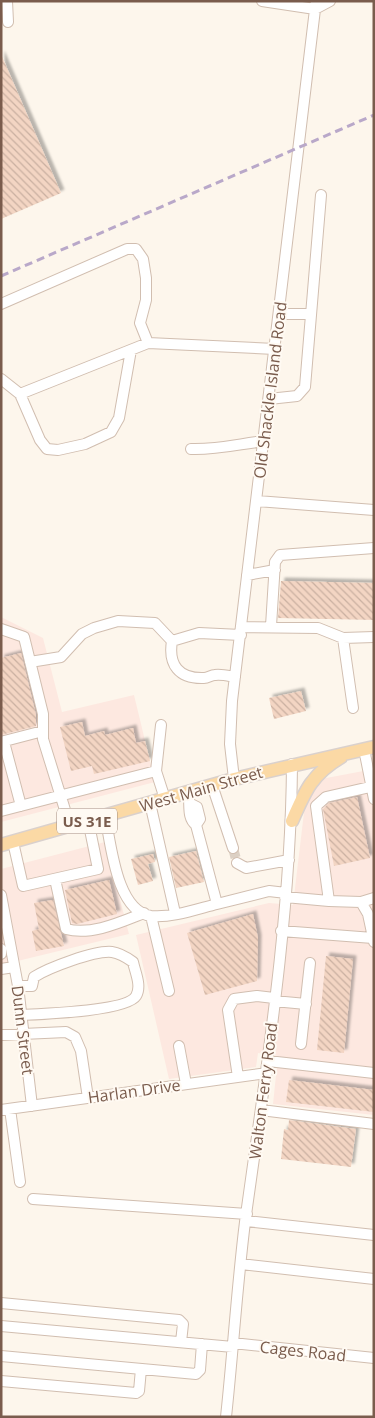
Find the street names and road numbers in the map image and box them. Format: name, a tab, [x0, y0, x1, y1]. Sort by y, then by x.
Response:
street label: Old Shackle Island Road	[248, 300, 292, 480]
street label: West Main Street	[137, 761, 265, 817]
road number: US 31E	[57, 808, 117, 834]
street label: Dunn Street	[7, 984, 39, 1076]
street label: Walton Ferry Road	[244, 1021, 282, 1161]
street label: Harlan Drive	[86, 1074, 182, 1108]
street label: Cages Road	[259, 1336, 347, 1366]

